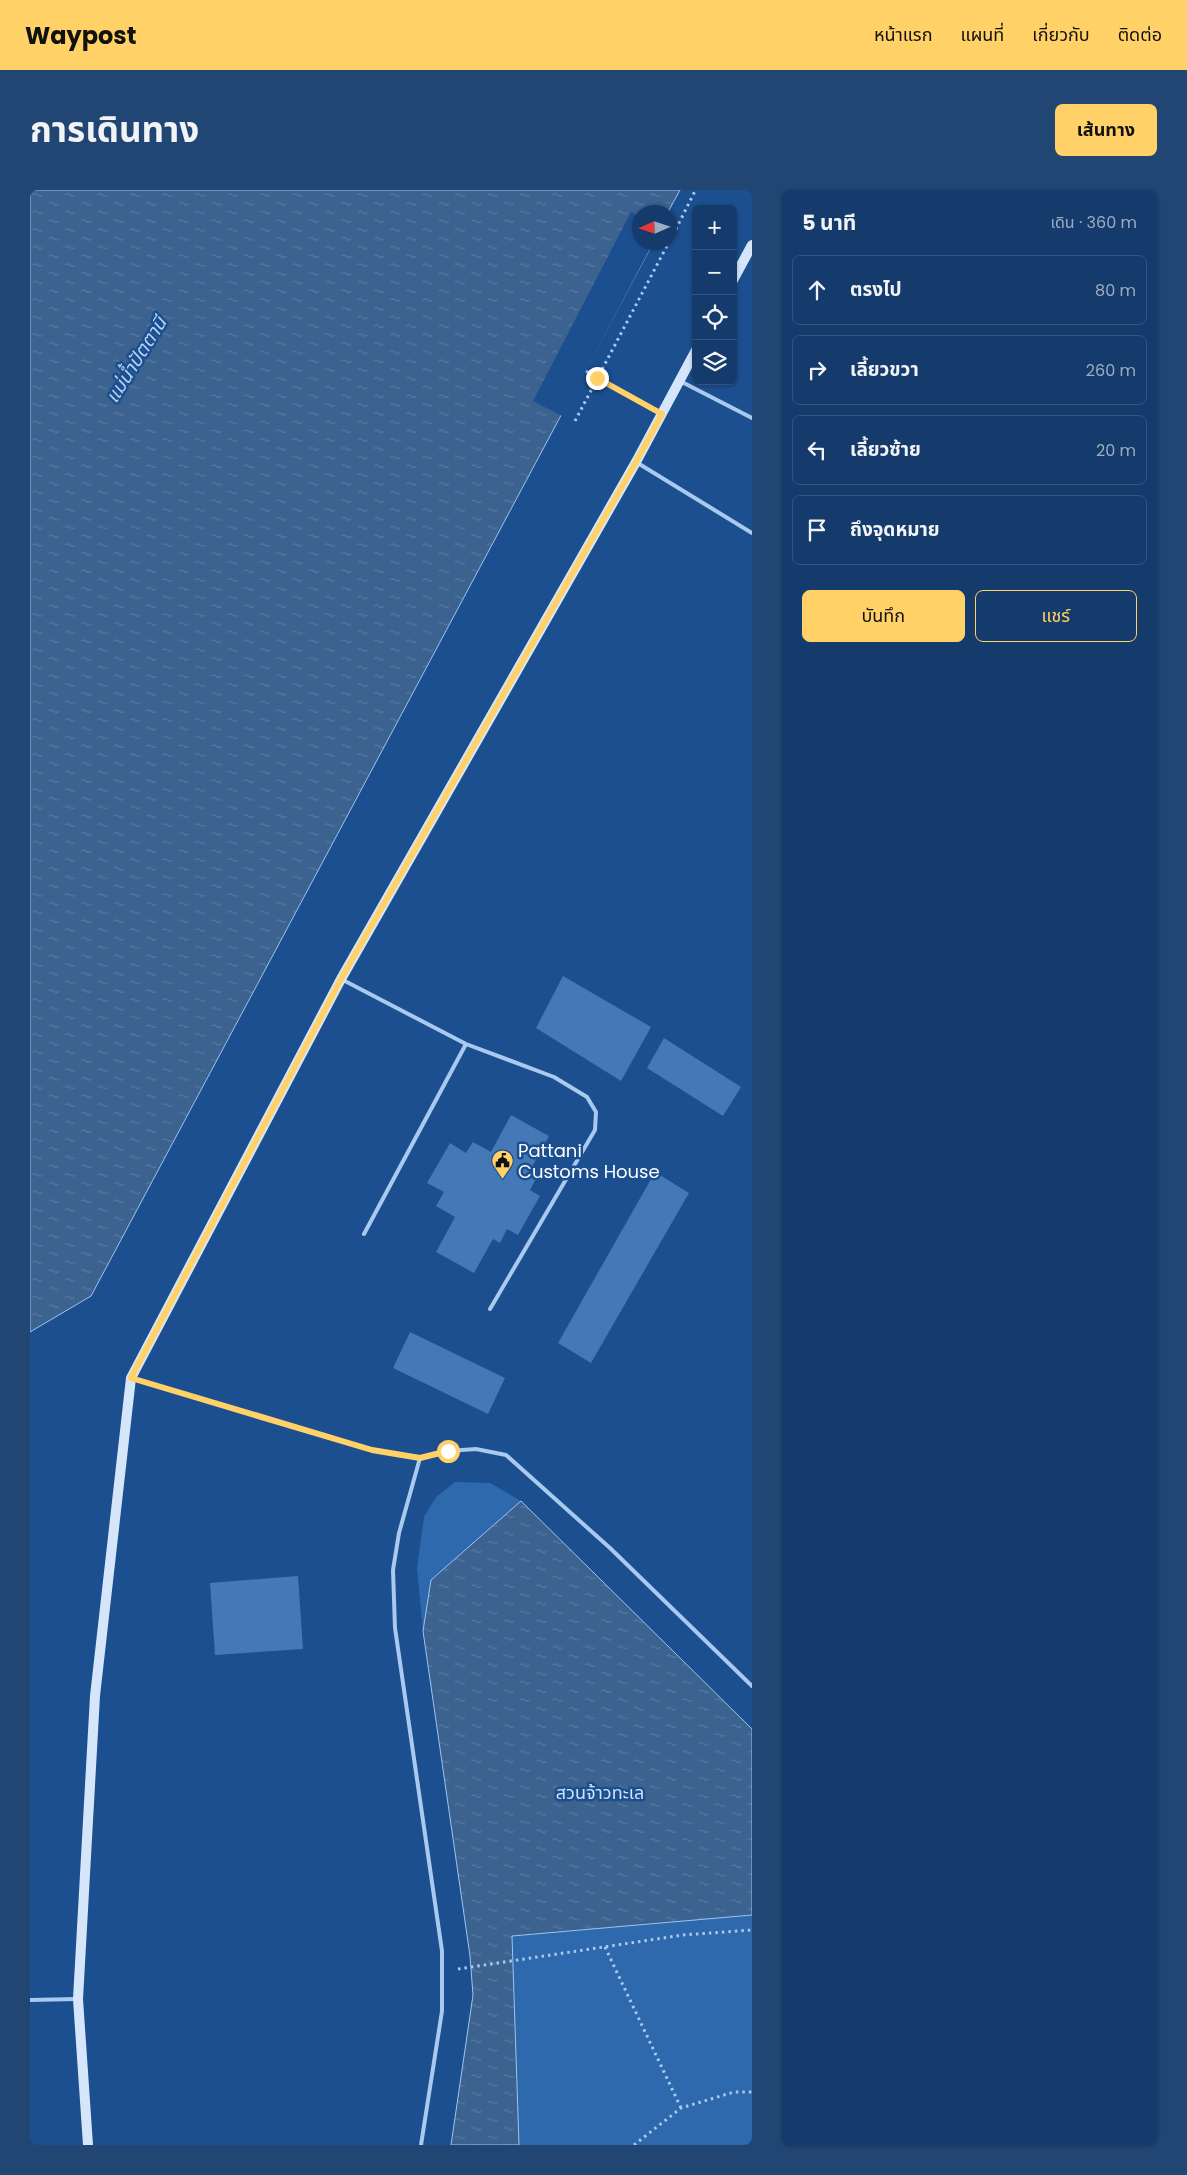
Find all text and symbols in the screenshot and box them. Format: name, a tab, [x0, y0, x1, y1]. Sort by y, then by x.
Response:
text: Waypost	[25, 19, 136, 52]
text: หน้าแรก	[874, 22, 932, 47]
text: แผนที่	[960, 22, 1004, 47]
text: เกี่ยวกับ	[1032, 22, 1090, 47]
text: ติดต่อ	[1118, 22, 1162, 47]
button: เส้นทาง	[1055, 104, 1157, 156]
text: การเดินทาง	[30, 105, 199, 154]
north arrow	[632, 205, 677, 250]
map controls	[692, 205, 737, 385]
button: +	[692, 205, 737, 250]
text: 5 นาที	[802, 208, 856, 237]
text: เดิน · 360 m	[1050, 211, 1137, 234]
button: −	[692, 250, 737, 295]
icon: ahead	[803, 276, 831, 304]
text: ตรงไป	[850, 276, 902, 303]
text: 80 m	[1095, 279, 1136, 302]
button: locate	[692, 295, 737, 340]
water label: แม่น้ำปัตตานี	[99, 309, 175, 408]
button: layers	[692, 340, 737, 385]
icon: right	[803, 356, 831, 384]
text: เลี้ยวขวา	[850, 356, 919, 383]
text: 260 m	[1086, 359, 1136, 382]
route end	[586, 367, 609, 390]
icon: left	[803, 436, 831, 464]
text: เลี้ยวซ้าย	[850, 436, 921, 463]
text: 20 m	[1096, 439, 1136, 462]
icon: arrive	[803, 516, 831, 544]
text: ถึงจุดหมาย	[850, 516, 940, 543]
button: บันทึก	[802, 590, 965, 642]
button: แชร์	[975, 590, 1137, 642]
place label: Pattani Customs House	[518, 1138, 660, 1184]
public building icon: Pattani Customs House	[490, 1148, 514, 1179]
route start	[437, 1440, 460, 1463]
park label: สวนจ้าวทะเล	[556, 1780, 644, 1805]

